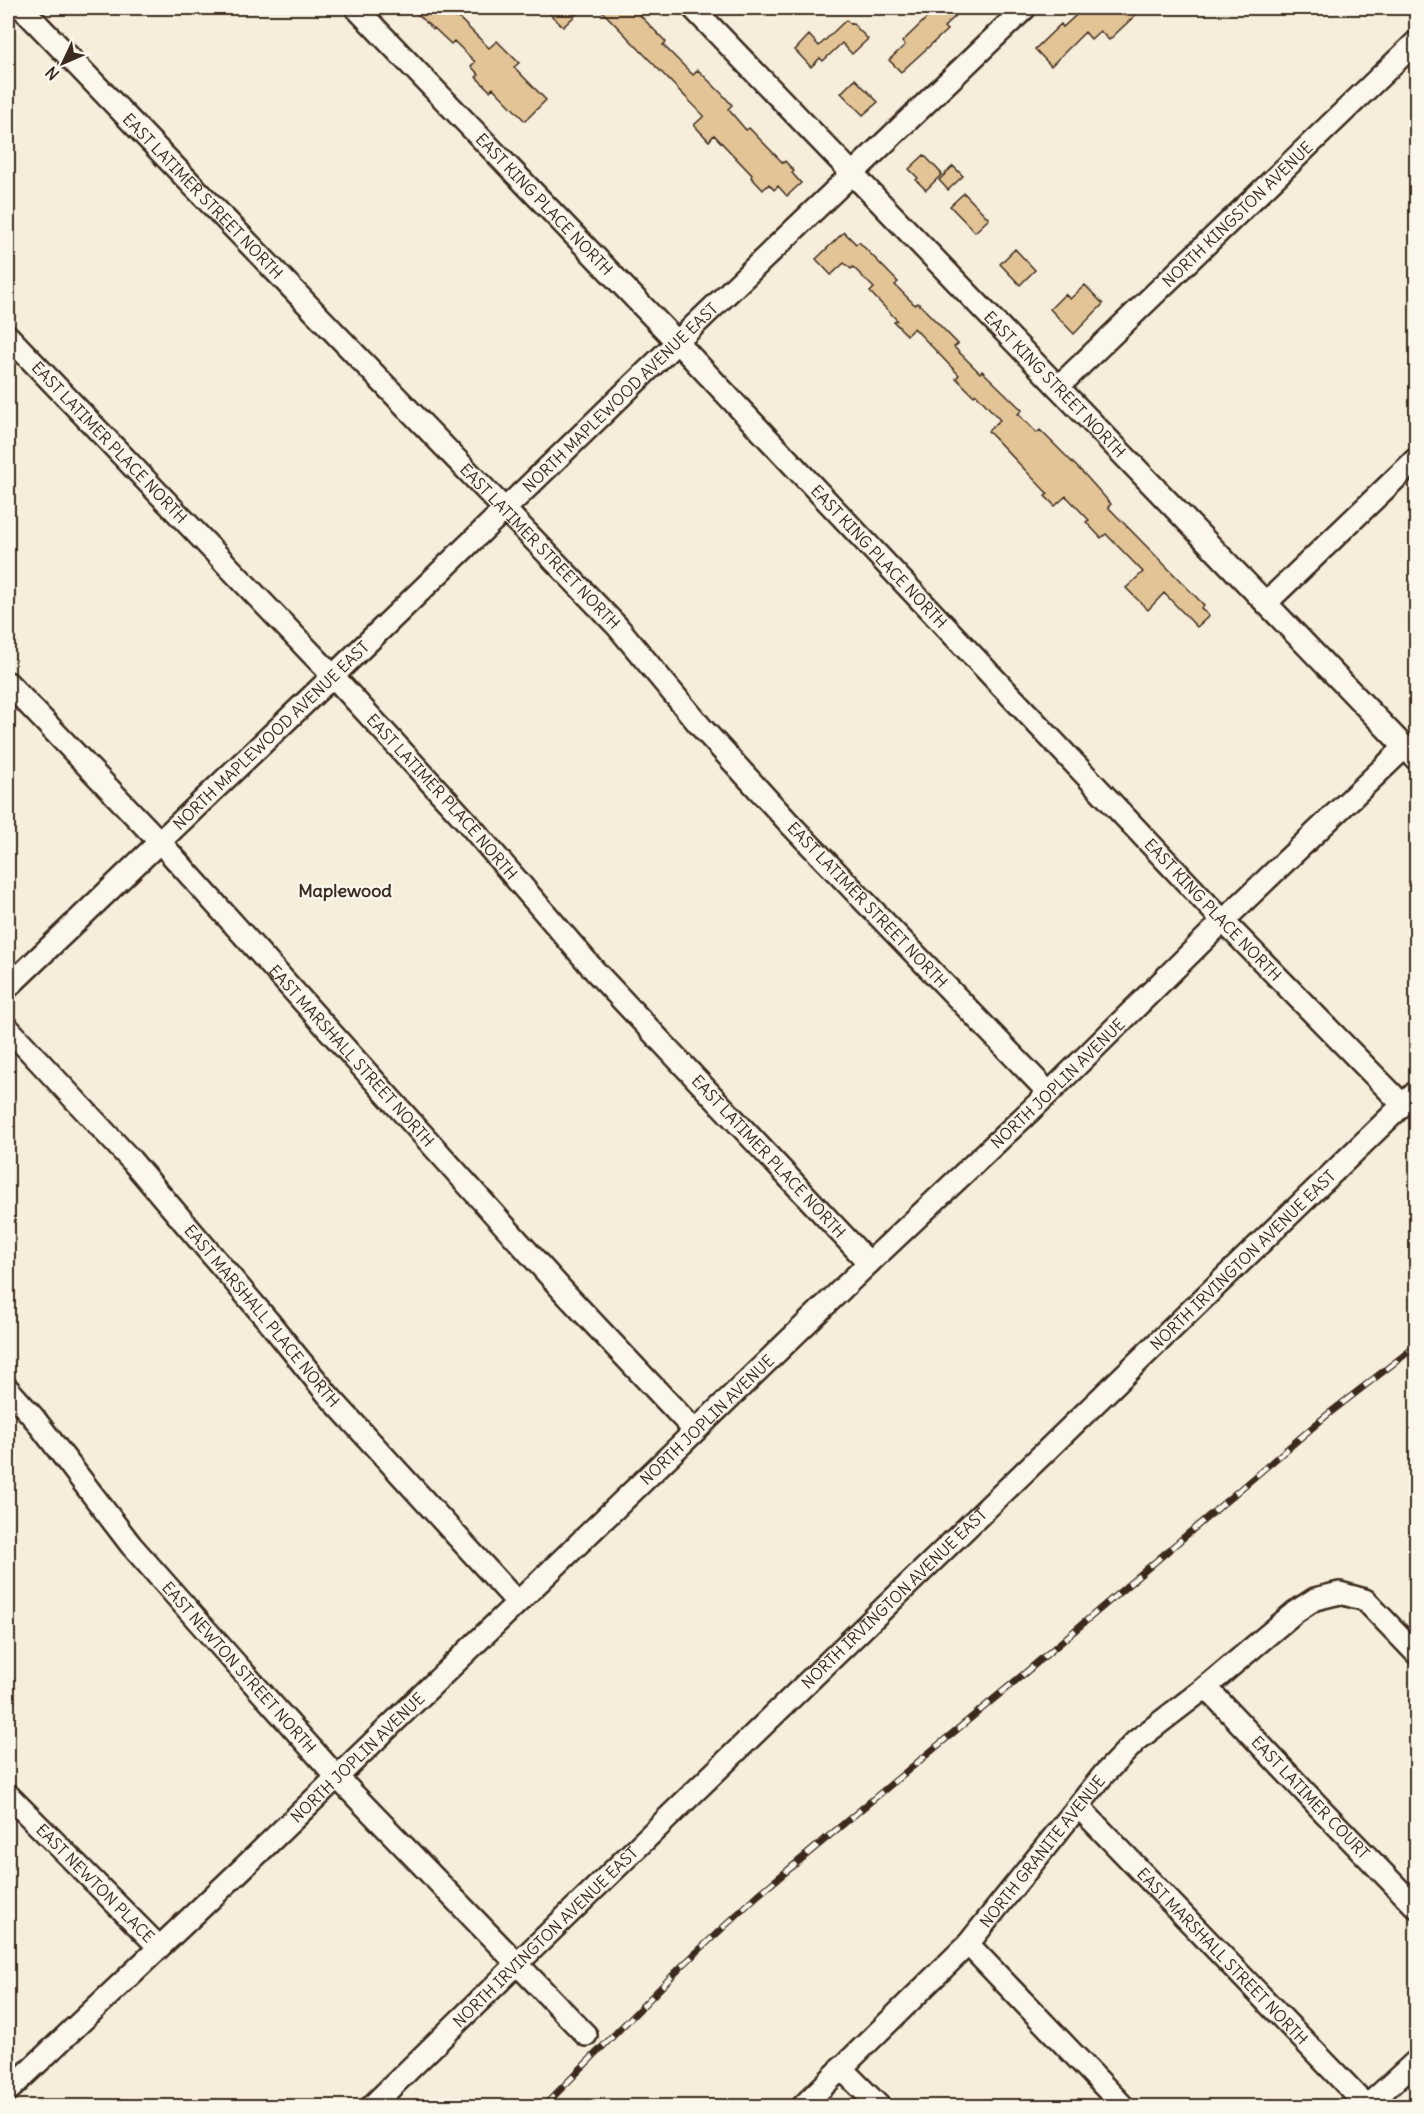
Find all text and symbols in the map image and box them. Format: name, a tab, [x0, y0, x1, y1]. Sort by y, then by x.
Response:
north arrow	[33, 33, 93, 93]
text: N	[41, 62, 63, 84]
street label: EAST LATIMER STREET NORTH	[119, 109, 287, 283]
street label: EAST KING PLACE NORTH	[472, 129, 617, 279]
street label: NORTH KINGSTON AVENUE	[1158, 137, 1317, 291]
street label: NORTH MAPLEWOOD AVENUE EAST	[518, 298, 722, 496]
street label: EAST KING STREET NORTH	[980, 307, 1130, 461]
street label: EAST LATIMER PLACE NORTH	[28, 357, 192, 527]
street label: EAST LATIMER STREET NORTH	[456, 459, 624, 633]
street label: EAST KING PLACE NORTH	[807, 481, 952, 632]
street label: NORTH MAPLEWOOD AVENUE EAST	[169, 637, 373, 834]
street label: EAST LATIMER PLACE NORTH	[363, 709, 522, 884]
street label: EAST LATIMER STREET NORTH	[783, 818, 952, 992]
street label: EAST KING PLACE NORTH	[1140, 834, 1286, 985]
district label: Maplewood	[298, 879, 392, 902]
street label: EAST MARSHALL STREET NORTH	[265, 960, 439, 1151]
street label: NORTH JOPLIN AVENUE	[987, 1014, 1129, 1153]
street label: EAST LATIMER PLACE NORTH	[688, 1071, 850, 1242]
street label: NORTH IRVINGTON AVENUE EAST	[1146, 1166, 1340, 1354]
street label: EAST MARSHALL PLACE NORTH	[180, 1220, 344, 1411]
street label: NORTH JOPLIN AVENUE	[636, 1350, 778, 1489]
street label: NORTH IRVINGTON AVENUE EAST	[797, 1504, 991, 1693]
street label: EAST NEWTON STREET NORTH	[158, 1577, 321, 1757]
street label: NORTH JOPLIN AVENUE	[286, 1688, 429, 1827]
street label: EAST LATIMER COURT	[1247, 1732, 1374, 1863]
street label: NORTH GRANITE AVENUE	[975, 1771, 1109, 1931]
street label: EAST NEWTON PLACE	[32, 1819, 159, 1947]
street label: NORTH IRVINGTON AVENUE EAST	[448, 1842, 642, 2031]
street label: EAST MARSHALL STREET NORTH	[1133, 1864, 1312, 2049]

